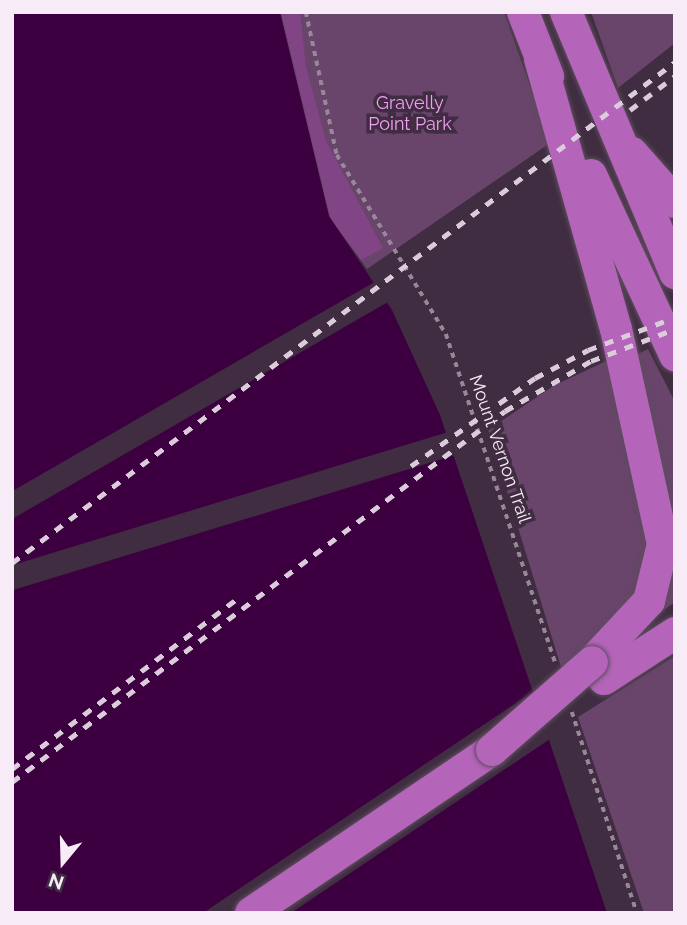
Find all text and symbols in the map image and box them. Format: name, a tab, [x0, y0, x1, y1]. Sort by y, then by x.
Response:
park label: Gravelly Point Park	[368, 93, 452, 136]
street label: Mount Vernon Trail	[464, 371, 536, 527]
north arrow	[28, 827, 98, 897]
text: N	[46, 869, 67, 895]

